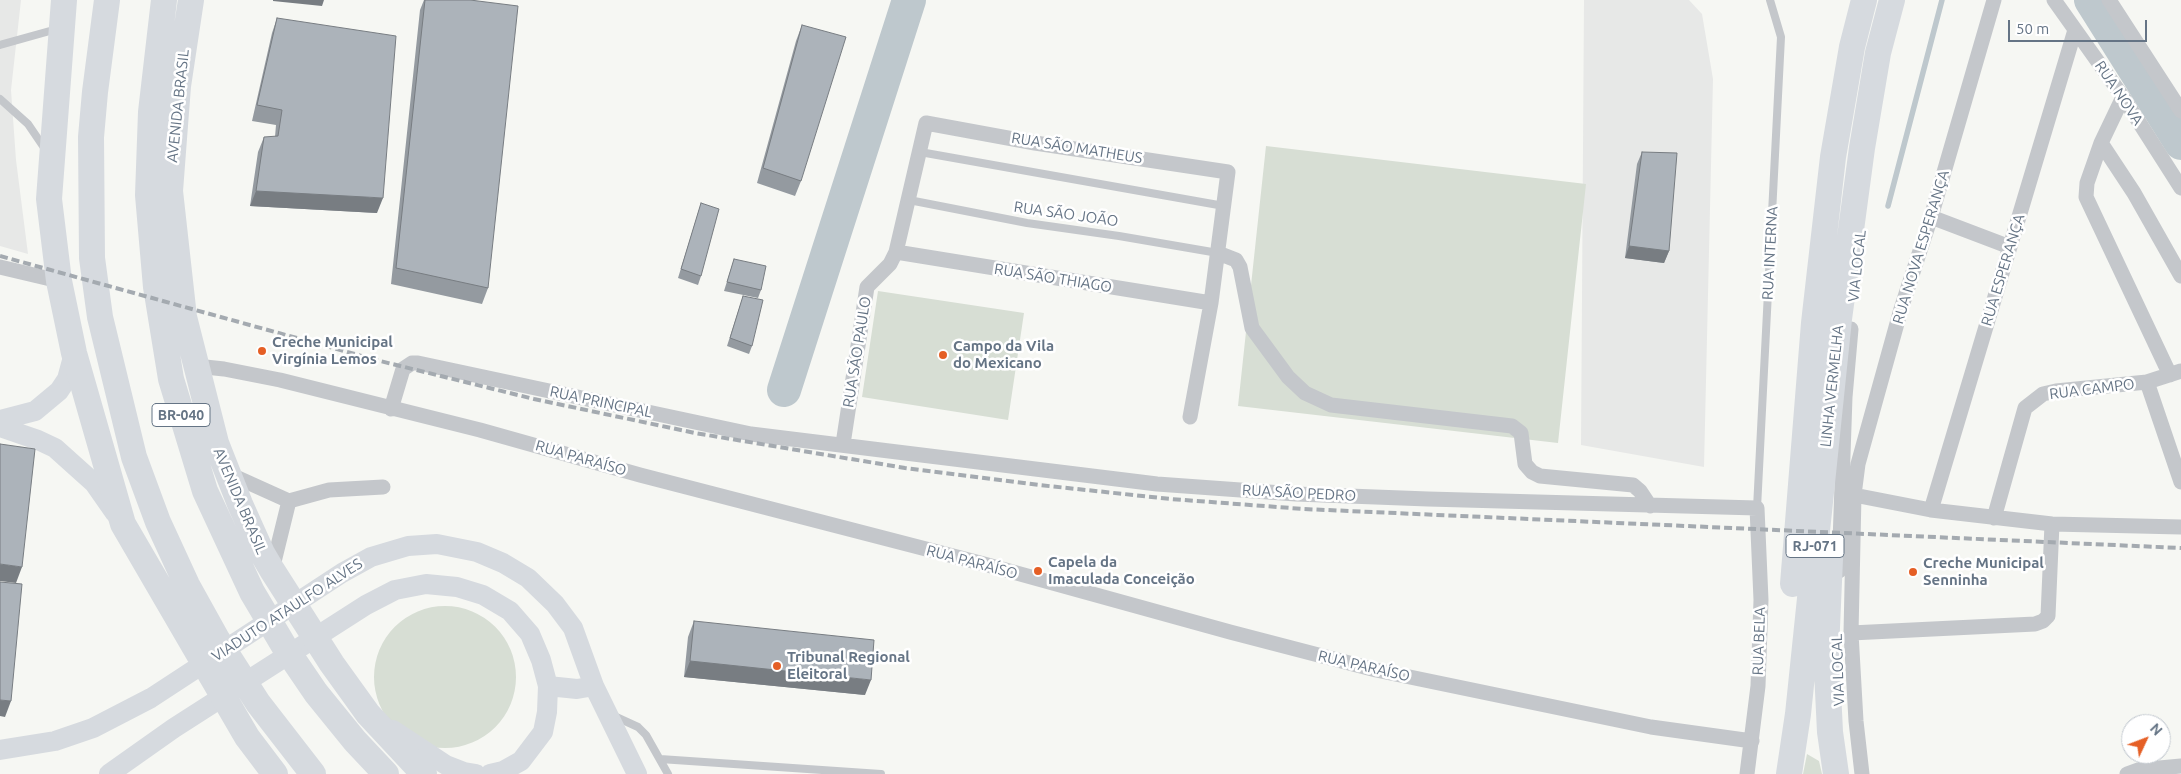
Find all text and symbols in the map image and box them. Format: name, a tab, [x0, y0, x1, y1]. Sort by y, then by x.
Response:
scale bar	[2011, 10, 2150, 42]
text: 50 m	[2016, 20, 2049, 37]
street label: AVENIDA BRASIL	[163, 49, 193, 163]
street label: RUA NOVA	[2091, 58, 2147, 128]
street label: RUA SÃO MATHEUS	[1010, 129, 1144, 167]
street label: RUA NOVA ESPERANÇA	[1889, 168, 1953, 326]
street label: RUA SÃO JOÃO	[1013, 198, 1119, 230]
street label: RUA INTERNA	[1759, 206, 1781, 300]
street label: RUA ESPERANÇA	[1977, 212, 2029, 328]
street label: VIA LOCAL	[1844, 229, 1870, 303]
street label: RUA SÃO THIAGO	[993, 260, 1113, 296]
street label: RUA SÃO PAULO	[839, 295, 875, 409]
street label: LINHA VERMELHA	[1817, 324, 1847, 448]
place label: Creche Municipal Virgínia Lemos	[272, 333, 393, 368]
place label: Campo da Vila do Mexicano	[953, 337, 1054, 372]
marker: Creche Municipal Virgínia Lemos	[256, 345, 268, 357]
marker: Campo da Vila do Mexicano	[937, 349, 949, 361]
street label: RUA CAMPO	[2048, 375, 2136, 403]
street label: RUA PRINCIPAL	[548, 382, 654, 422]
road number: BR-040	[152, 404, 210, 426]
street label: RUA PARAÍSO	[533, 436, 629, 480]
street label: AVENIDA BRASIL	[209, 445, 271, 557]
street label: RUA SÃO PEDRO	[1241, 481, 1357, 505]
road number: RJ-071	[1786, 534, 1844, 558]
street label: RUA PARAÍSO	[924, 541, 1020, 583]
place label: Capela da Imaculada Conceição	[1048, 553, 1195, 588]
place label: Creche Municipal Senninha	[1923, 554, 2044, 589]
street label: VIADUTO ATAULFO ALVES	[208, 555, 366, 665]
marker: Capela da Imaculada Conceição	[1032, 565, 1044, 577]
marker: Creche Municipal Senninha	[1907, 566, 1919, 578]
street label: RUA BELA	[1749, 606, 1769, 676]
street label: VIA LOCAL	[1828, 634, 1848, 706]
street label: RUA PARAÍSO	[1316, 647, 1412, 685]
place label: Tribunal Regional Eleitoral	[787, 648, 910, 683]
marker: Tribunal Regional Eleitoral	[771, 660, 783, 672]
north arrow	[2121, 714, 2171, 764]
text: N	[2147, 720, 2166, 739]

